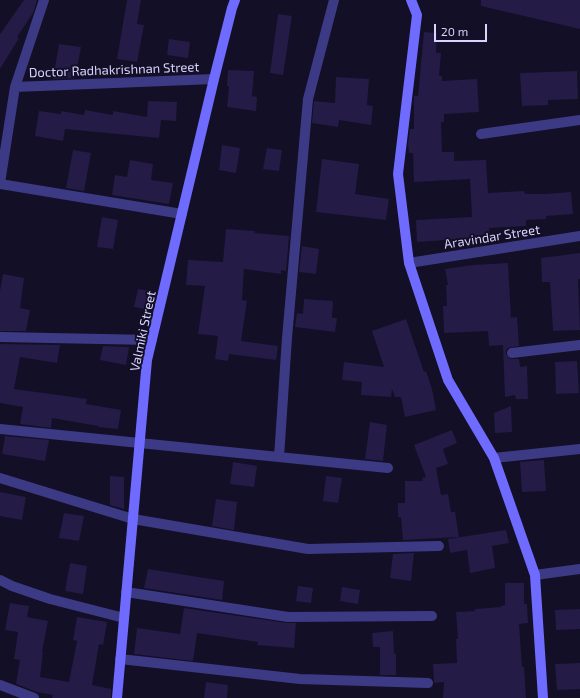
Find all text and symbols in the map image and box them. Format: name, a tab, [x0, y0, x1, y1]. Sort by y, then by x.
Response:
scale bar	[436, 16, 489, 42]
text: 20 m	[441, 24, 468, 38]
street label: Doctor Radhakrishnan Street	[28, 59, 200, 81]
street label: Aravindar Street	[443, 222, 541, 252]
street label: Valmiki Street	[127, 289, 159, 373]

